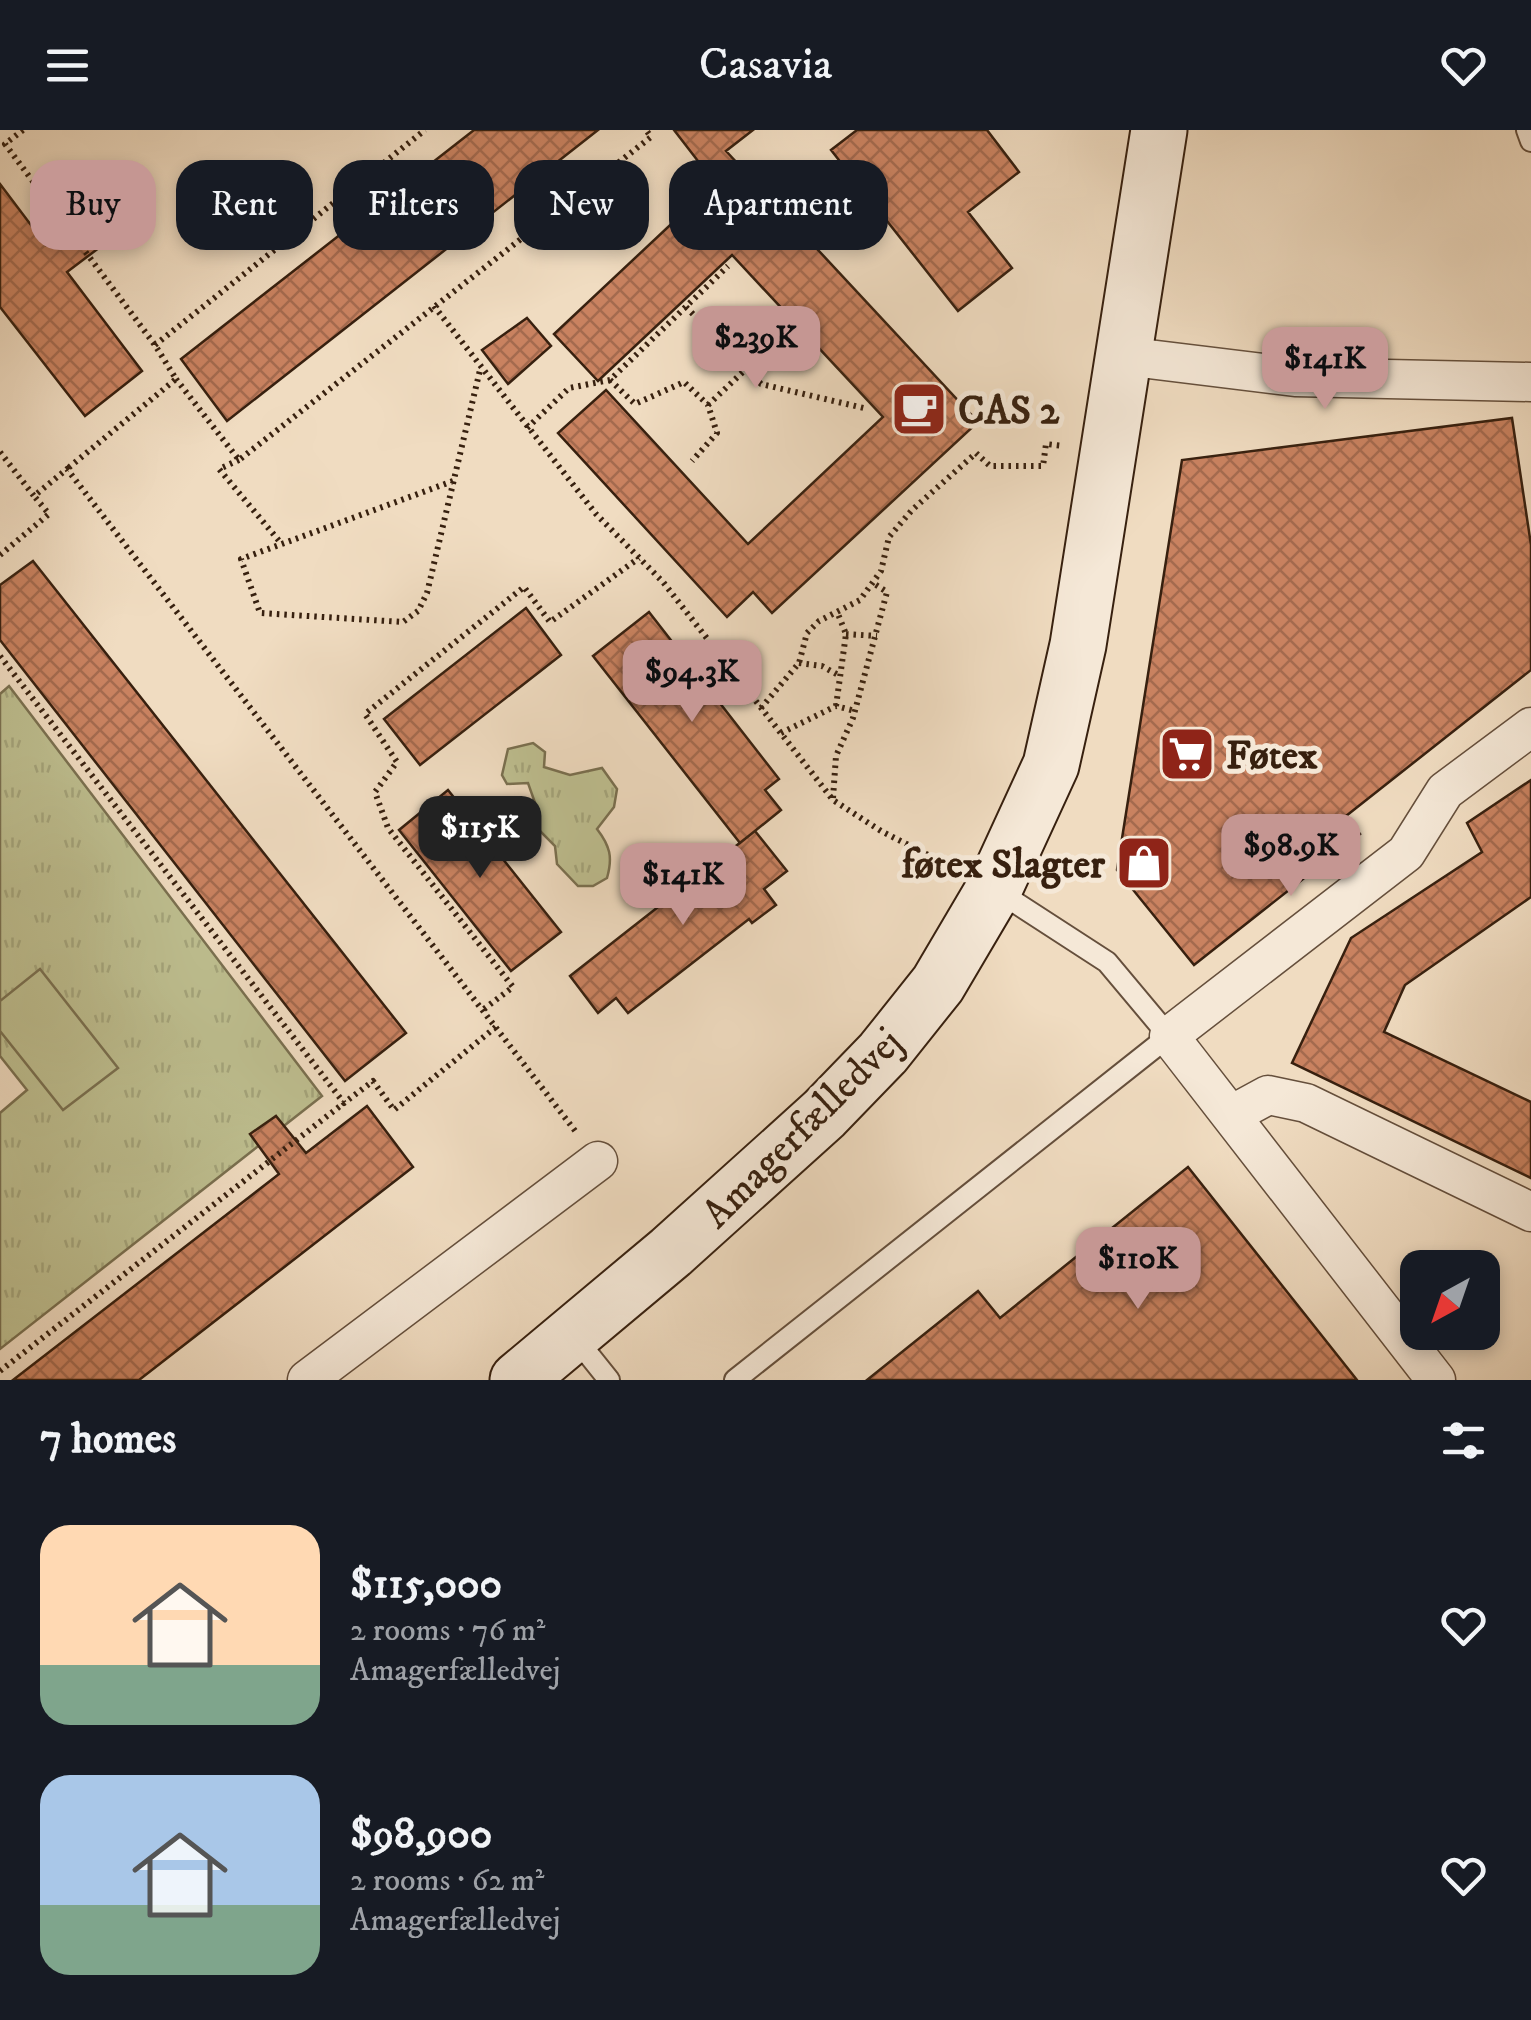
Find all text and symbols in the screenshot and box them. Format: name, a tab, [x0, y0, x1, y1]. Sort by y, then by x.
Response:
text: Casavia	[699, 37, 832, 93]
icon: menu	[40, 38, 95, 93]
icon: heart	[1436, 38, 1491, 93]
chip: Buy	[30, 160, 156, 250]
chip: Rent	[176, 160, 313, 250]
chip: Filters	[333, 160, 494, 250]
chip: New	[514, 160, 649, 250]
chip: Apartment	[669, 160, 888, 250]
pin: $239K	[686, 306, 826, 391]
text: $239K	[714, 318, 798, 358]
pin: $141K	[1255, 327, 1395, 412]
text: $141K	[1284, 339, 1366, 379]
cafe icon: CAS 2	[889, 379, 949, 439]
place label: CAS 2	[958, 387, 1060, 437]
pin: $94.3K	[611, 640, 773, 725]
text: $94.3K	[645, 652, 739, 692]
supermarket icon: Føtex	[1157, 724, 1217, 784]
place label: Føtex	[1226, 732, 1318, 782]
pin: $115K	[410, 796, 550, 881]
text: $115K	[440, 808, 520, 848]
pin: $98.9K	[1210, 814, 1372, 899]
text: $98.9K	[1243, 826, 1339, 866]
shop icon: føtex Slagter	[1114, 833, 1174, 893]
place label: føtex Slagter	[902, 841, 1106, 891]
pin: $141K	[613, 843, 753, 928]
text: $141K	[642, 855, 724, 895]
street label: Amagerfælledvej	[692, 1018, 914, 1240]
pin: $110K	[1068, 1227, 1208, 1312]
text: $110K	[1098, 1239, 1178, 1279]
north arrow	[1400, 1250, 1500, 1350]
map controls	[1400, 1250, 1500, 1350]
icon: filters	[1436, 1413, 1491, 1468]
text: 7 homes	[40, 1414, 176, 1466]
text: $115,000	[350, 1559, 502, 1611]
icon: home	[120, 1565, 240, 1685]
icon: heart	[1436, 1598, 1491, 1653]
text: 2 rooms · 76 m²	[350, 1611, 545, 1651]
text: Amagerfælledvej	[350, 1651, 560, 1691]
text: $98,900	[350, 1809, 492, 1861]
icon: home	[120, 1815, 240, 1935]
icon: heart	[1436, 1848, 1491, 1903]
text: 2 rooms · 62 m²	[350, 1861, 544, 1901]
text: Amagerfælledvej	[350, 1901, 560, 1941]

